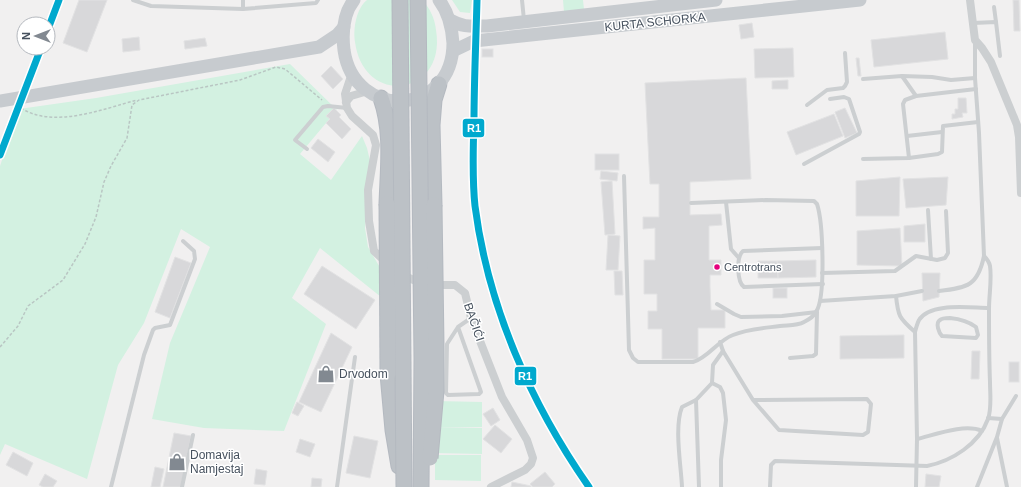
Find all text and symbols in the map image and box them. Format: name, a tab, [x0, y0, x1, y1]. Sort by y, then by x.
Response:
street label: KURTA SCHORKA	[604, 10, 706, 34]
north arrow	[16, 16, 56, 56]
text: N	[20, 32, 32, 40]
line badge: R1	[462, 118, 485, 138]
text: R1	[467, 122, 481, 134]
place label: Centrotrans	[724, 261, 782, 273]
marker: Centrotrans	[712, 262, 722, 272]
street label: BAČIĆI	[461, 300, 488, 343]
shop icon: Drvodom	[316, 364, 336, 384]
line badge: R1	[514, 366, 537, 386]
place label: Drvodom	[339, 367, 388, 381]
text: R1	[518, 370, 532, 382]
place label: Domavija Namjestaj	[190, 448, 243, 476]
shop icon: Domavija Namjestaj	[167, 452, 187, 472]

